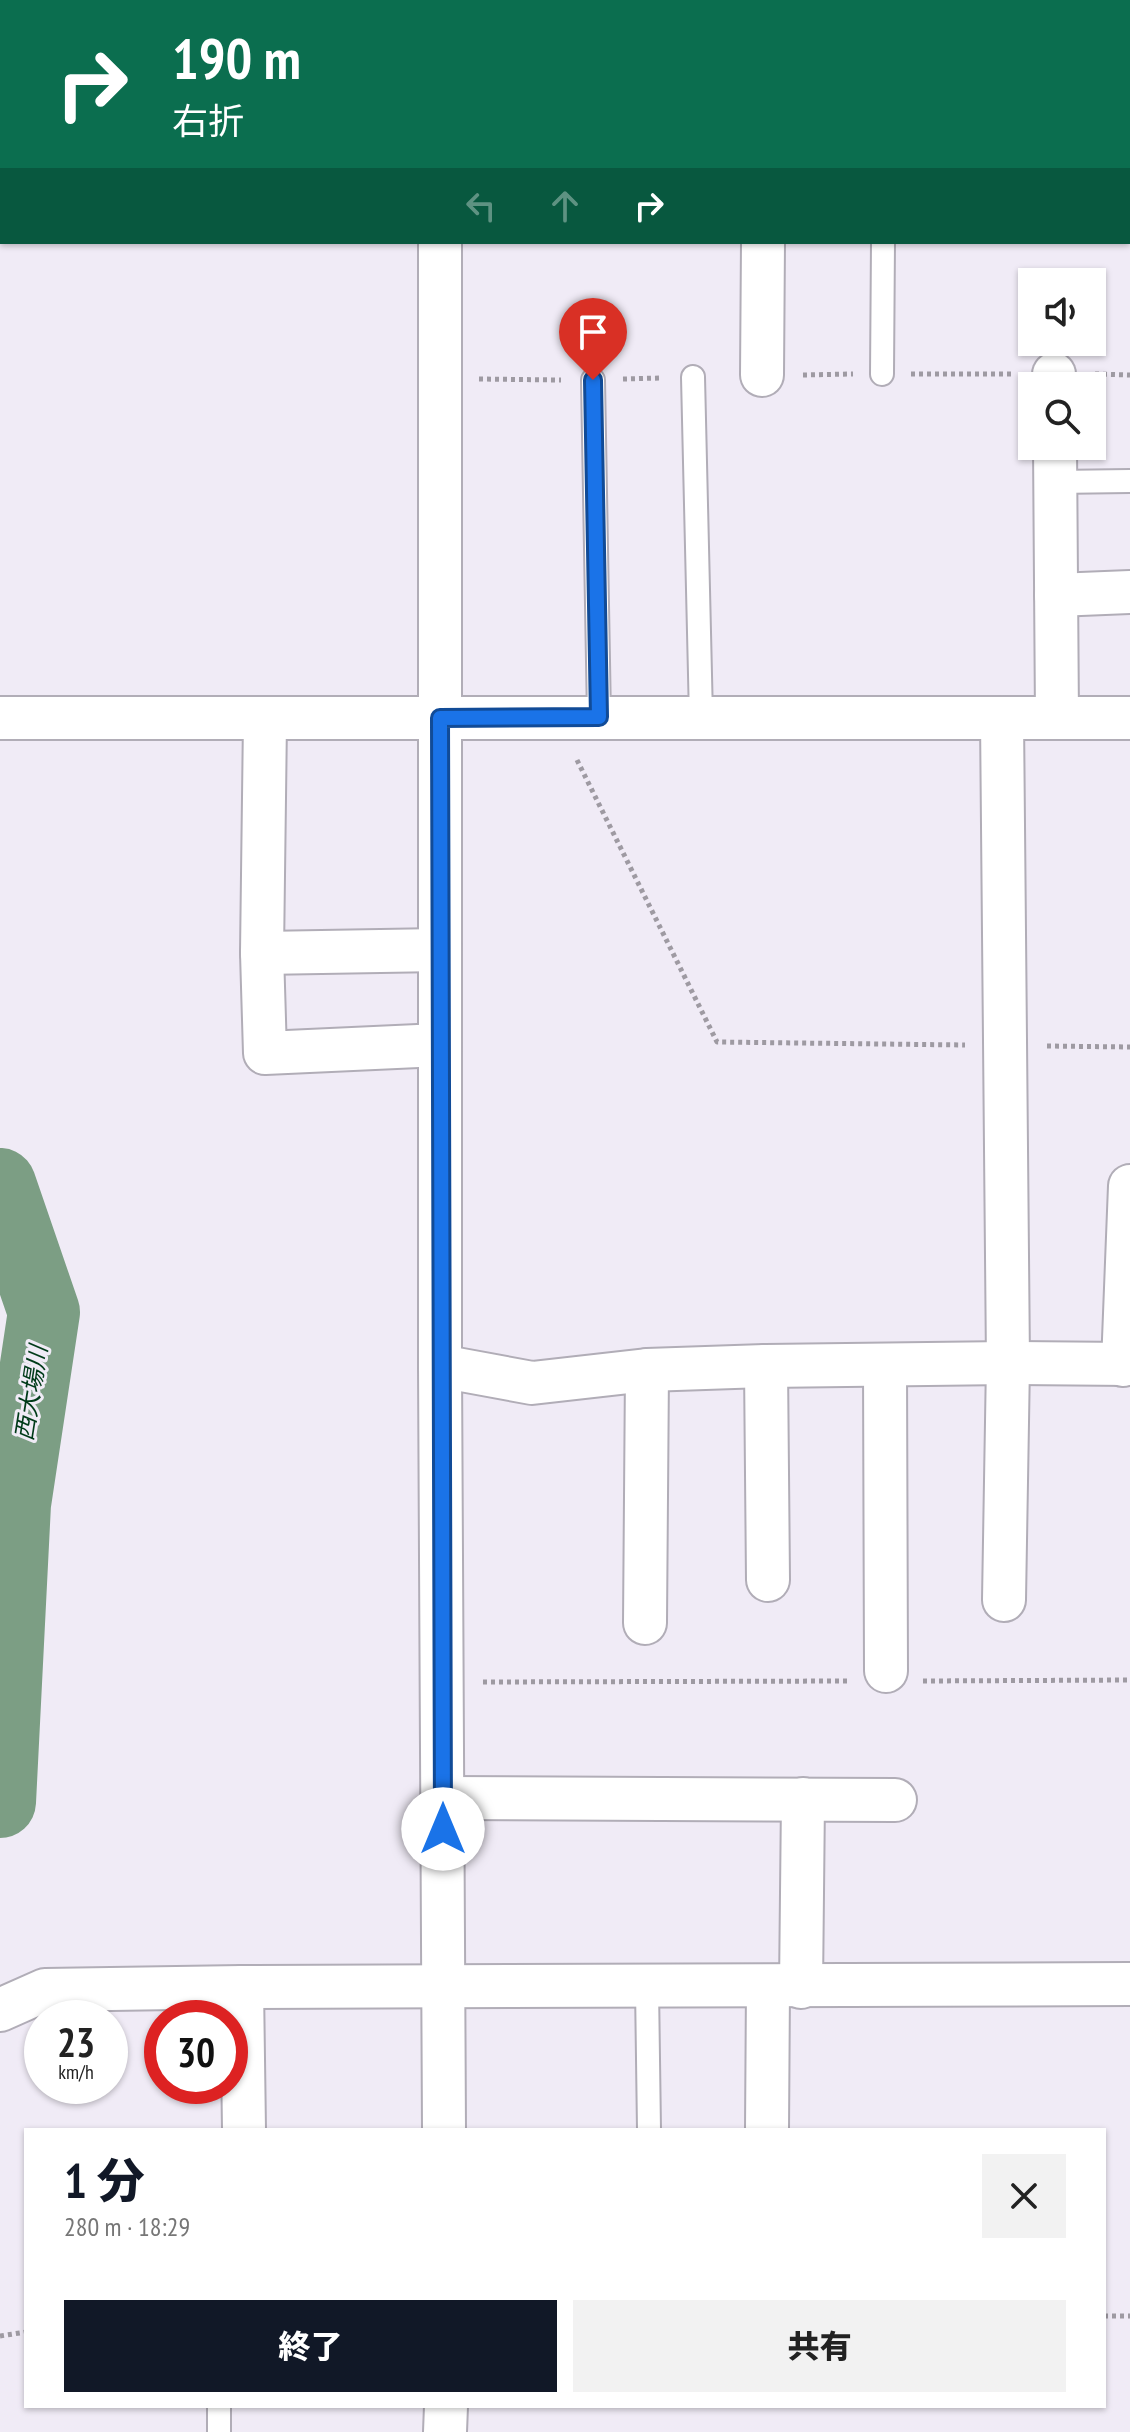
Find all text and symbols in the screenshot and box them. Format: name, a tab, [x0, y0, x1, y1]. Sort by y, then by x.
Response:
text: 190 m	[172, 22, 301, 94]
icon: right	[40, 32, 144, 136]
text: 右折	[172, 97, 244, 144]
icon: left	[459, 184, 503, 228]
icon: ahead	[543, 184, 587, 228]
icon: right	[627, 184, 671, 228]
map controls	[1018, 268, 1106, 460]
button: sound	[1018, 268, 1106, 356]
pin	[559, 298, 627, 380]
icon: arrive	[571, 310, 615, 354]
button: search	[1018, 372, 1106, 460]
water label: 西大場川	[8, 1340, 54, 1443]
position arrow	[401, 1787, 485, 1871]
speed limit sign: 30	[144, 2000, 248, 2104]
text: 23	[57, 2016, 95, 2068]
text: km/h	[58, 2059, 94, 2085]
text: 1 分	[64, 2149, 145, 2211]
button: close	[982, 2154, 1066, 2238]
text: 280 m · 18:29	[64, 2210, 190, 2243]
button: 終了	[64, 2300, 557, 2392]
button: 共有	[573, 2300, 1066, 2392]

